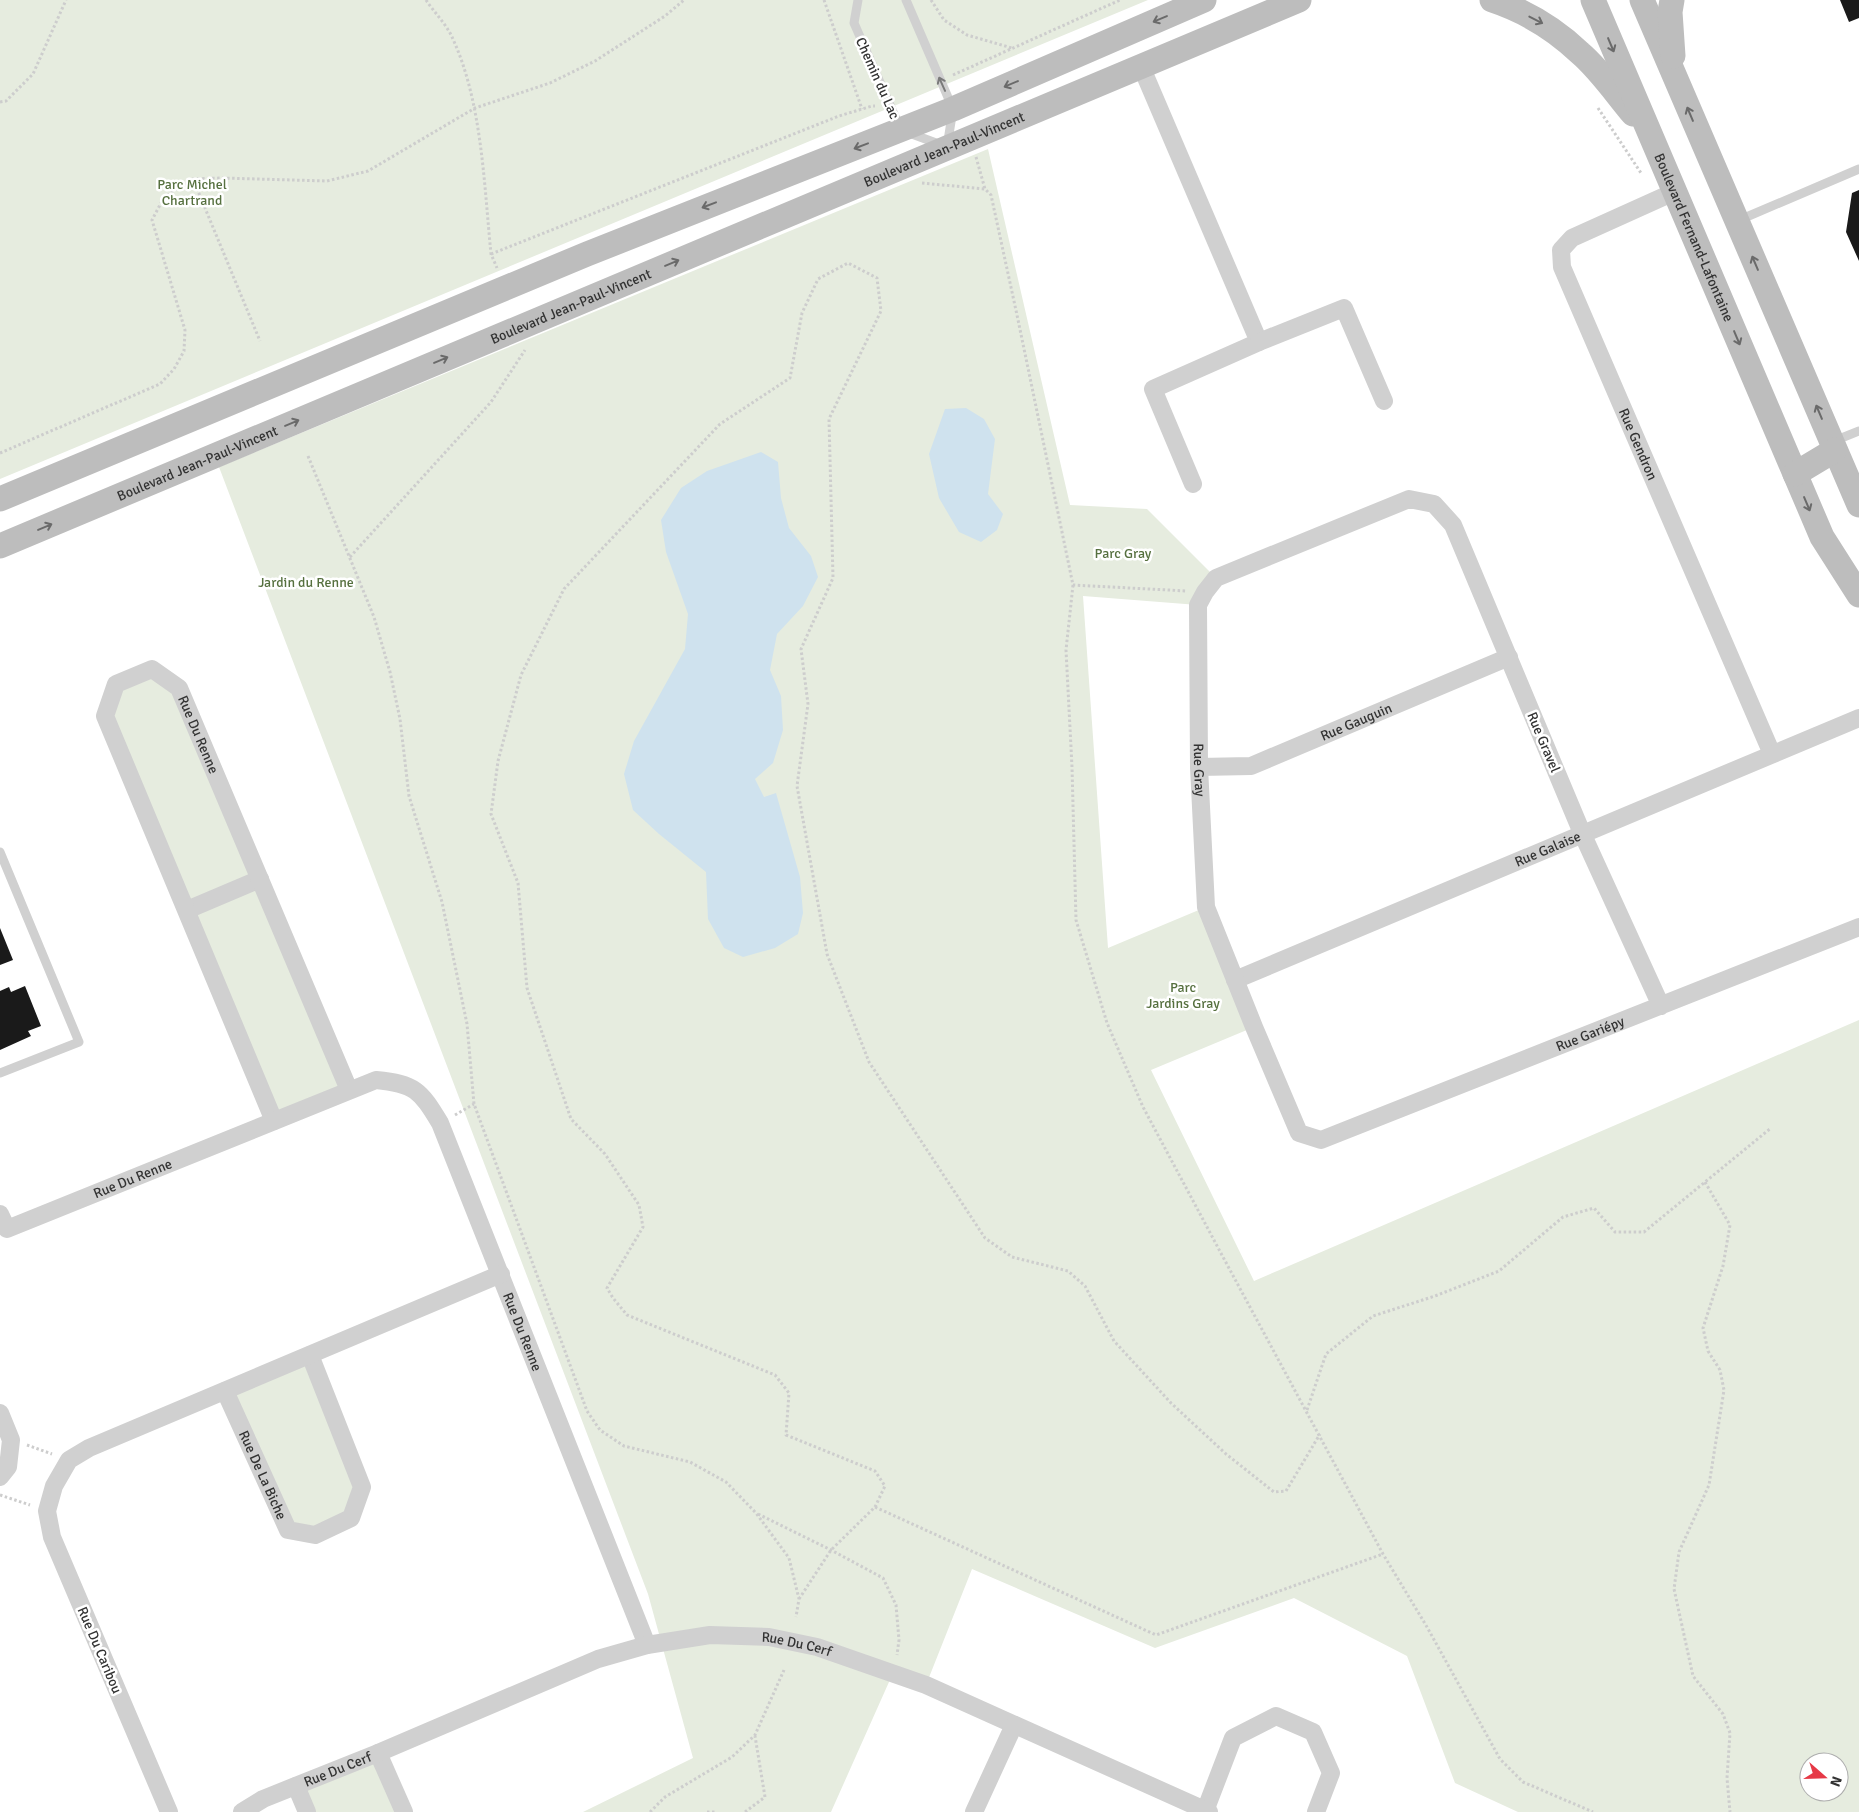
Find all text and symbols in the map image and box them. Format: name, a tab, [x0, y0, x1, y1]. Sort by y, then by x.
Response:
one-way arrow	[1153, 15, 1168, 25]
one-way arrow	[1528, 16, 1543, 25]
street label: Chemin du Lac	[852, 35, 903, 122]
one-way arrow	[1607, 37, 1617, 52]
one-way arrow	[937, 77, 947, 92]
one-way arrow	[1004, 80, 1019, 90]
one-way arrow	[1685, 107, 1695, 122]
street label: Boulevard Jean-Paul-Vincent	[861, 108, 1027, 191]
one-way arrow	[853, 142, 869, 151]
street label: Boulevard Fernand-Lafontaine	[1650, 151, 1737, 324]
park label: Parc Michel Chartrand	[157, 176, 227, 209]
one-way arrow	[702, 201, 717, 211]
one-way arrow	[1749, 256, 1759, 271]
one-way arrow	[664, 258, 679, 267]
street label: Boulevard Jean-Paul-Vincent	[488, 265, 654, 348]
one-way arrow	[1732, 330, 1742, 345]
one-way arrow	[433, 355, 448, 364]
one-way arrow	[1814, 405, 1823, 420]
street label: Rue Gendron	[1615, 406, 1661, 483]
one-way arrow	[284, 418, 299, 427]
street label: Boulevard Jean-Paul-Vincent	[115, 422, 280, 505]
one-way arrow	[1803, 496, 1813, 511]
one-way arrow	[37, 521, 52, 531]
park label: Parc Gray	[1095, 545, 1152, 562]
park label: Jardin du Renne	[258, 574, 354, 591]
street label: Rue Du Renne	[174, 693, 222, 776]
street label: Rue Gauguin	[1318, 699, 1395, 745]
street label: Rue Gravel	[1523, 709, 1564, 775]
street label: Rue Gray	[1190, 743, 1208, 798]
street label: Rue Galaise	[1512, 828, 1583, 871]
park label: Parc Jardins Gray	[1146, 979, 1220, 1012]
street label: Rue Gariépy	[1553, 1013, 1627, 1055]
street label: Rue Du Renne	[91, 1155, 175, 1202]
street label: Rue Du Renne	[499, 1290, 546, 1374]
street label: Rue De La Biche	[235, 1428, 290, 1522]
street label: Rue Du Caribou	[74, 1604, 125, 1696]
street label: Rue Du Cerf	[761, 1629, 835, 1661]
street label: Rue Du Cerf	[301, 1748, 375, 1791]
north arrow	[1799, 1752, 1849, 1802]
text: N	[1826, 1774, 1845, 1789]

